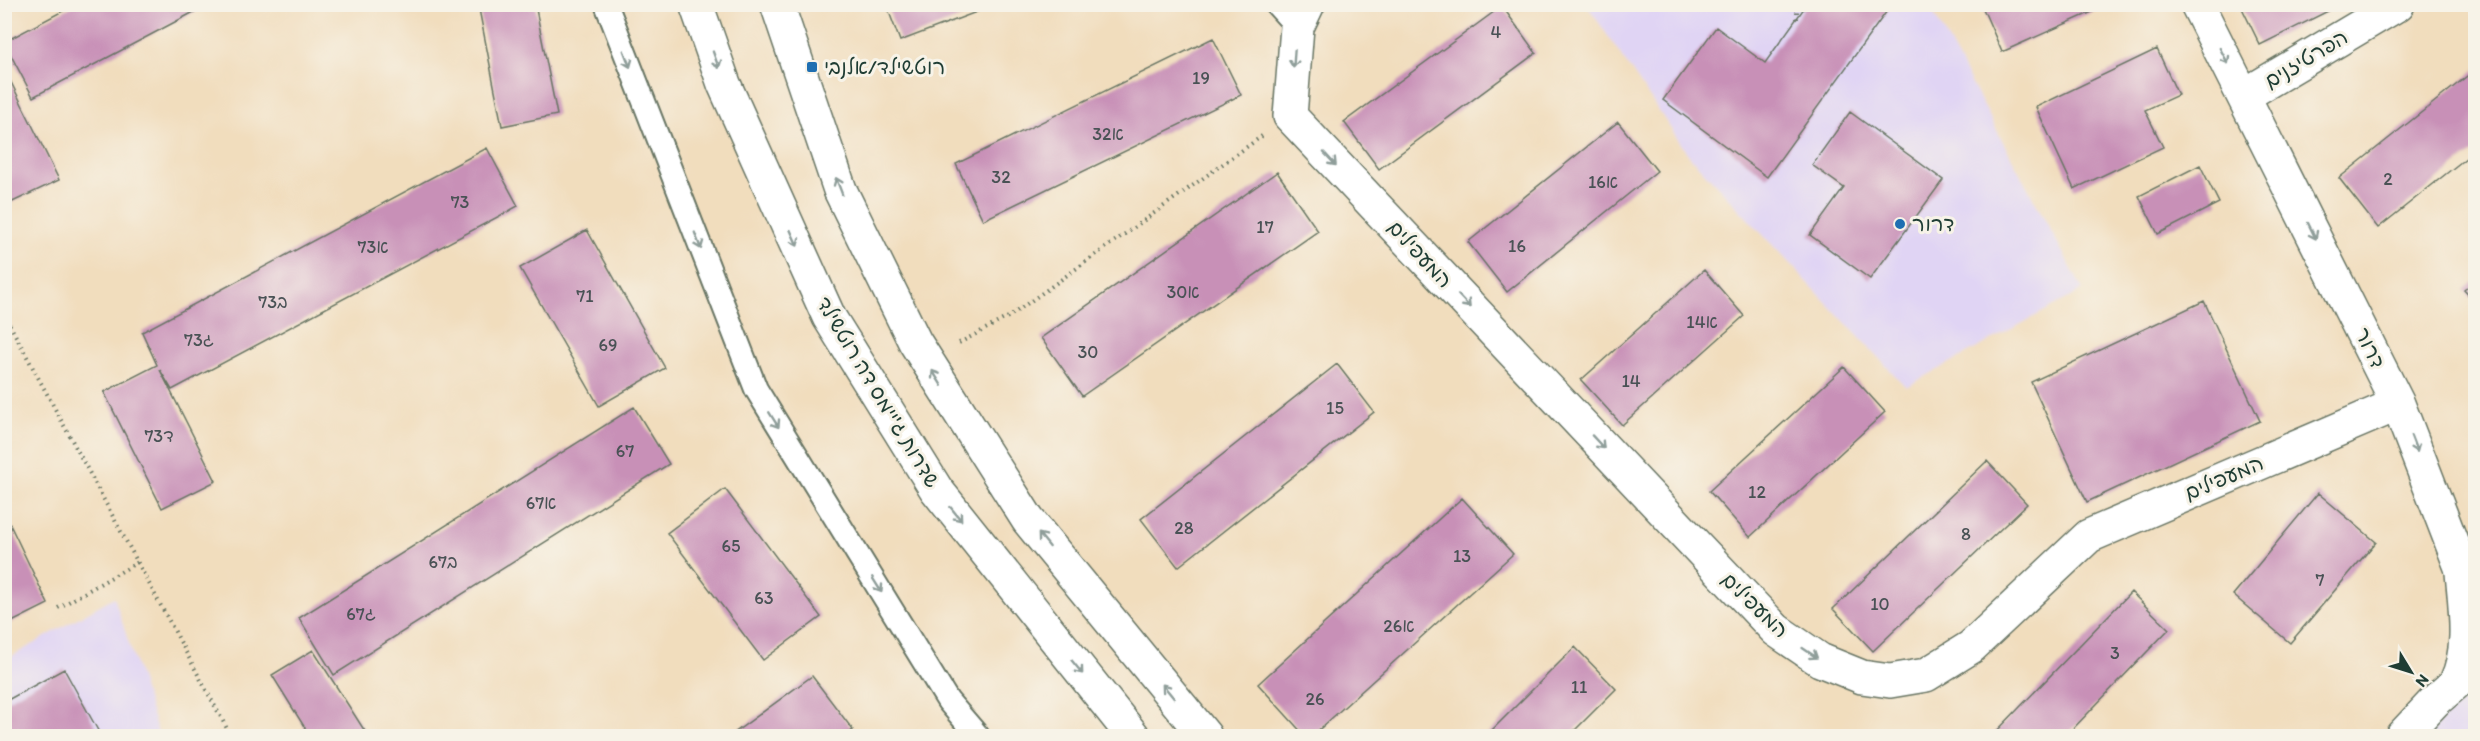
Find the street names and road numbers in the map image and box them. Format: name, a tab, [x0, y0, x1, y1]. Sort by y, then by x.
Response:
street label: הפרטיזנים	[2259, 24, 2352, 93]
street label: המעפילים	[1383, 215, 1458, 293]
street label: שדרות ג'יימס דה רוטשילד	[811, 292, 945, 492]
street label: דרור	[2350, 323, 2391, 372]
street label: המעפילים	[2180, 450, 2267, 505]
street label: המעפילים	[1717, 567, 1794, 643]

